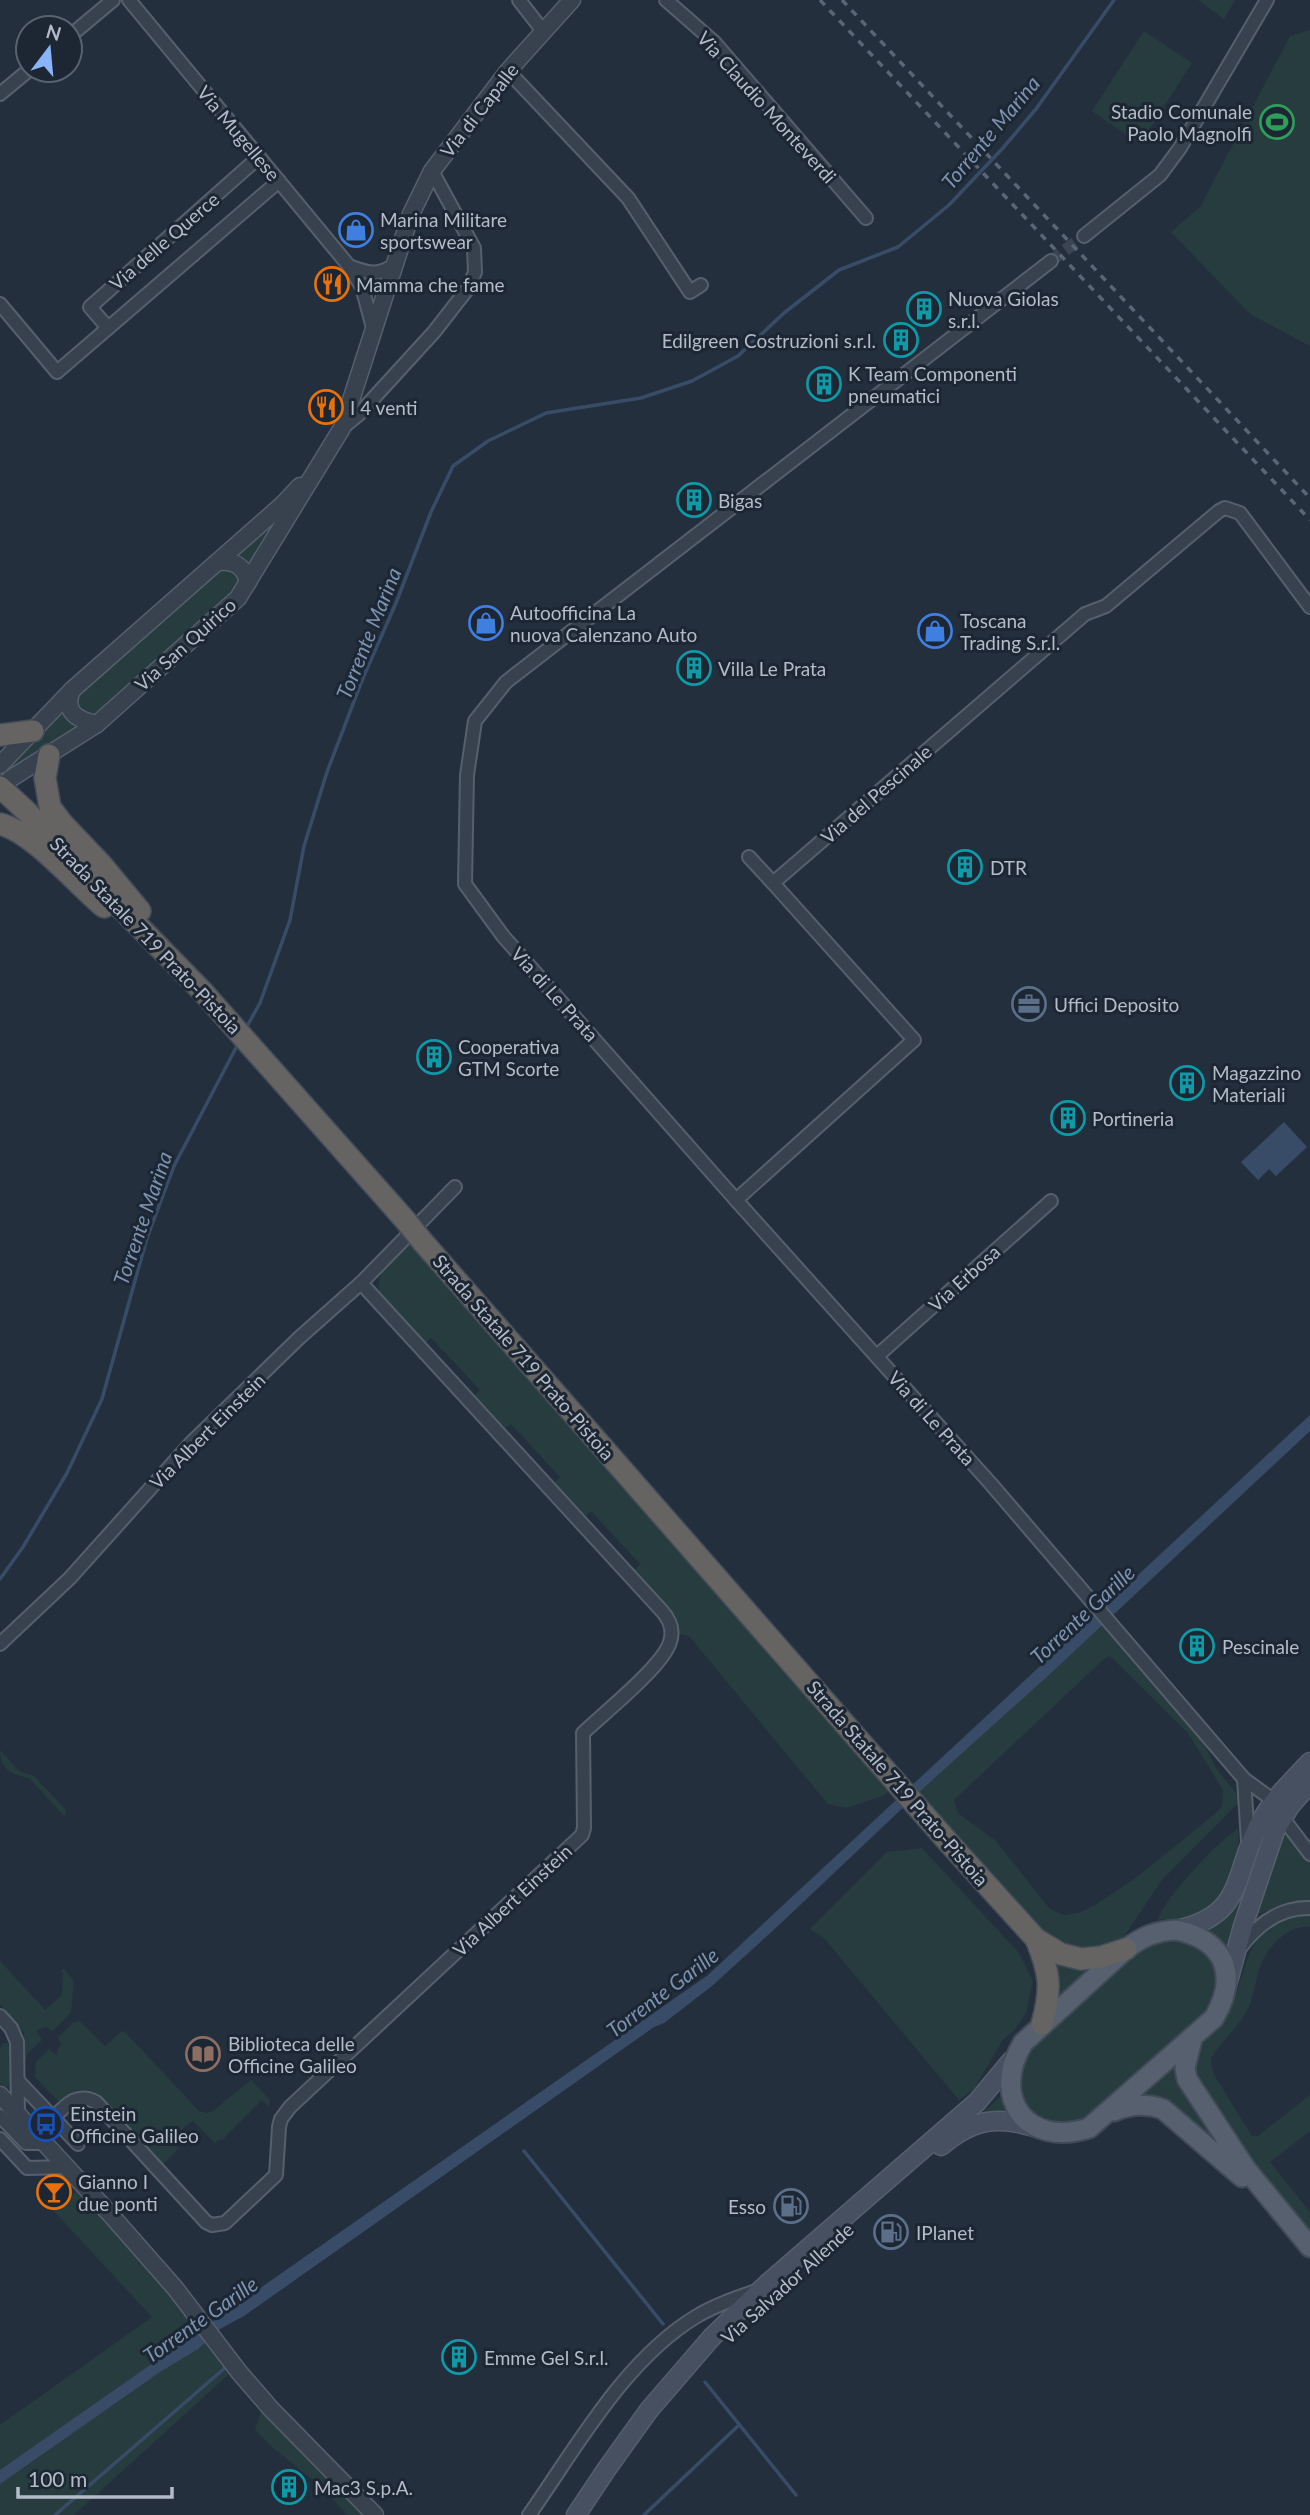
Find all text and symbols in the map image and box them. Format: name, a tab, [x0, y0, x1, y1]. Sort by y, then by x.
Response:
north arrow	[14, 14, 84, 84]
text: N	[44, 19, 64, 45]
street label: Via Claudio Monteverdi	[693, 26, 841, 188]
street label: Via di Capalle	[435, 58, 523, 162]
water label: Torrente Marina	[936, 70, 1044, 194]
street label: Via Mugellese	[193, 81, 285, 185]
place label: Stadio Comunale Paolo Magnolfi	[1111, 100, 1252, 145]
sports icon: Stadio Comunale Paolo Magnolfi	[1258, 103, 1296, 141]
street label: Via delle Querce	[105, 187, 223, 295]
place label: Marina Militare sportswear	[380, 208, 507, 253]
shop icon: Marina Militare sportswear	[337, 211, 375, 249]
restaurant icon: Mamma che fame	[313, 265, 351, 303]
place label: Mamma che fame	[356, 273, 505, 296]
place label: Nuova Giolas s.r.l.	[948, 287, 1059, 332]
building icon: Nuova Giolas s.r.l.	[905, 290, 943, 328]
building icon: Edilgreen Costruzioni s.r.l.	[882, 321, 920, 359]
place label: Edilgreen Costruzioni s.r.l.	[662, 329, 876, 352]
place label: K Team Componenti pneumatici	[848, 362, 1017, 407]
building icon: K Team Componenti pneumatici	[805, 365, 843, 403]
restaurant icon: I 4 venti	[307, 388, 345, 426]
place label: I 4 venti	[350, 396, 417, 419]
building icon: Bigas	[675, 481, 713, 519]
place label: Bigas	[718, 489, 762, 512]
water label: Torrente Marina	[330, 564, 406, 702]
street label: Via San Quirico	[130, 593, 240, 695]
place label: Autoofficina La nuova Calenzano Auto	[510, 601, 697, 646]
shop icon: Autoofficina La nuova Calenzano Auto	[467, 604, 505, 642]
place label: Toscana Trading S.r.l.	[960, 609, 1060, 654]
shop icon: Toscana Trading S.r.l.	[916, 612, 954, 650]
building icon: Villa Le Prata	[675, 649, 713, 687]
place label: Villa Le Prata	[718, 657, 826, 680]
street label: Via del Pescinale	[816, 740, 936, 848]
street label: Strada Statale 719 Prato-Pistoia	[46, 832, 246, 1038]
building icon: DTR	[946, 848, 984, 886]
place label: DTR	[990, 856, 1027, 879]
street label: Via di Le Prata	[507, 942, 603, 1046]
office icon: Uffici Deposito	[1010, 985, 1048, 1023]
place label: Uffici Deposito	[1054, 993, 1179, 1016]
place label: Cooperativa GTM Scorte	[458, 1035, 560, 1080]
building icon: Cooperativa GTM Scorte	[415, 1038, 453, 1076]
place label: Magazzino Materiali	[1212, 1061, 1301, 1106]
building icon: Magazzino Materiali	[1168, 1064, 1206, 1102]
building icon: Portineria	[1049, 1099, 1087, 1137]
place label: Portineria	[1092, 1107, 1174, 1130]
water label: Torrente Marina	[107, 1148, 177, 1288]
street label: Via Erbosa	[923, 1240, 1005, 1316]
street label: Strada Statale 719 Prato-Pistoia	[428, 1249, 620, 1465]
street label: Via di Le Prata	[884, 1366, 980, 1470]
street label: Via Albert Einstein	[144, 1368, 270, 1494]
water label: Torrente Garille	[1025, 1559, 1139, 1669]
building icon: Pescinale	[1178, 1627, 1216, 1665]
place label: Pescinale	[1222, 1635, 1299, 1658]
street label: Strada Statale 719 Prato-Pistoia	[802, 1675, 994, 1891]
street label: Via Albert Einstein	[448, 1839, 576, 1961]
water label: Torrente Garille	[601, 1942, 723, 2042]
place label: Biblioteca delle Officine Galileo	[228, 2032, 357, 2077]
library icon: Biblioteca delle Officine Galileo	[184, 2035, 222, 2073]
place label: Einstein Officine Galileo	[70, 2102, 199, 2147]
bus stop icon: Einstein Officine Galileo	[27, 2105, 65, 2143]
place label: Gianno I due ponti	[78, 2170, 158, 2215]
bar icon: Gianno I due ponti	[35, 2173, 73, 2211]
fuel station icon: Esso	[772, 2187, 810, 2225]
place label: Esso	[728, 2195, 766, 2218]
fuel station icon: IPlanet	[872, 2213, 910, 2251]
street label: Via Salvador Allende	[716, 2218, 858, 2348]
place label: IPlanet	[916, 2221, 974, 2244]
water label: Torrente Garille	[138, 2270, 262, 2368]
building icon: Emme Gel S.r.l.	[440, 2338, 478, 2376]
place label: Emme Gel S.r.l.	[484, 2346, 608, 2369]
scale bar	[18, 2456, 172, 2500]
text: 100 m	[28, 2466, 87, 2491]
building icon: Mac3 S.p.A.	[270, 2468, 308, 2506]
place label: Mac3 S.p.A.	[314, 2476, 413, 2499]

